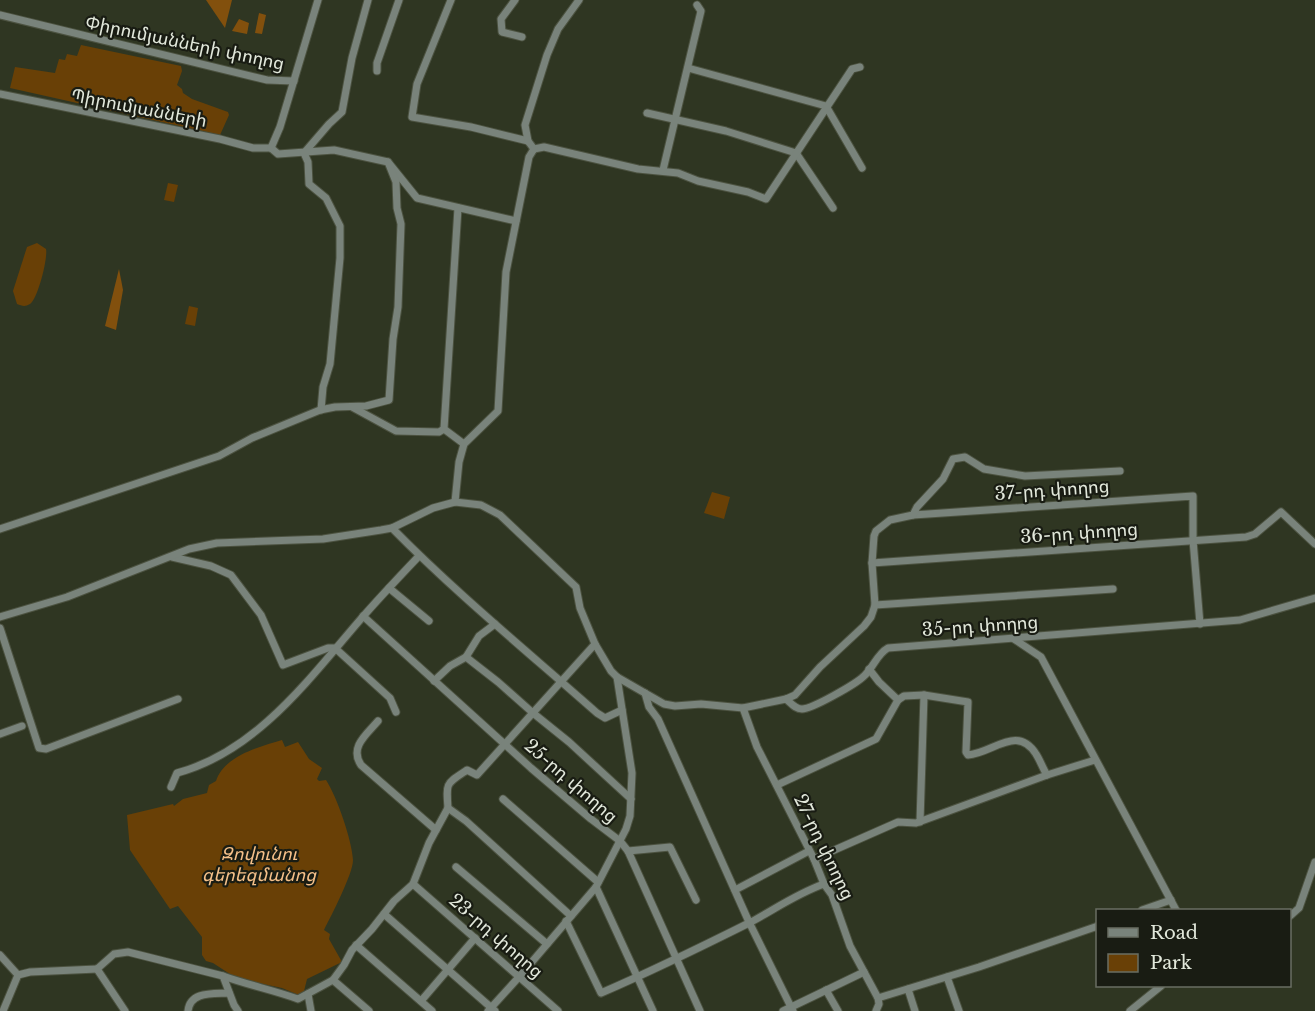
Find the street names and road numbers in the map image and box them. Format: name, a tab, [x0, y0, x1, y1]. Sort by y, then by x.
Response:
street label: Փիրումյանների փողոց	[84, 11, 286, 75]
street label: Պիրումյանների	[69, 84, 209, 132]
street label: 37-րդ փողոց	[994, 475, 1110, 505]
street label: 36-րդ փողոց	[1019, 518, 1139, 548]
street label: 35-րդ փողոց	[921, 611, 1039, 641]
street label: 25-րդ փողոց	[520, 734, 622, 828]
street label: 27-րդ փողոց	[789, 791, 859, 903]
street label: 23-րդ փողոց	[445, 889, 547, 983]

